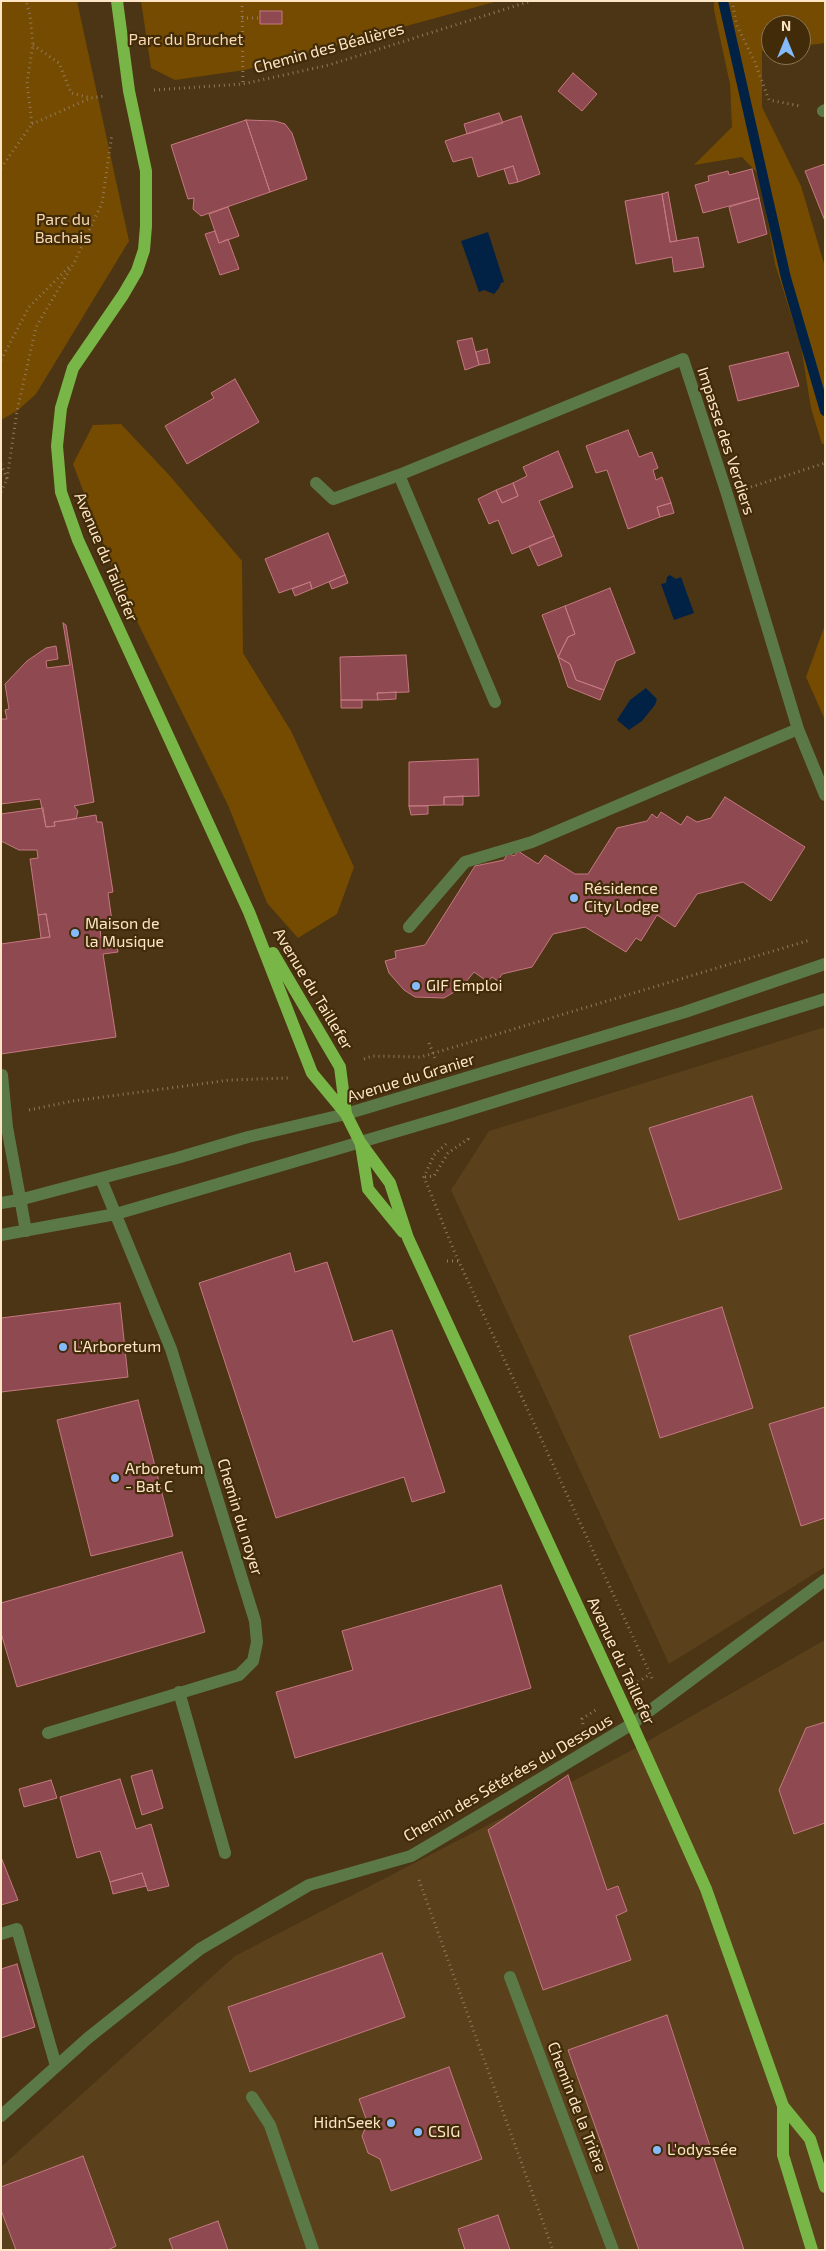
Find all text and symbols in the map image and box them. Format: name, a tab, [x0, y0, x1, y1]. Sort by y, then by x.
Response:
north arrow	[761, 15, 811, 65]
text: N	[781, 17, 791, 34]
street label: Chemin des Béalières	[252, 19, 406, 77]
park label: Parc du Bruchet	[129, 30, 243, 50]
park label: Parc du Bachais	[35, 210, 91, 248]
street label: Impasse des Verdiers	[693, 365, 759, 517]
street label: Avenue du Taillefer	[70, 489, 142, 625]
place label: Résidence City Lodge	[584, 879, 659, 917]
marker: Résidence City Lodge	[568, 892, 580, 904]
place label: Maison de la Musique	[85, 914, 164, 952]
street label: Avenue du Taillefer	[269, 925, 357, 1053]
marker: Maison de la Musique	[69, 927, 81, 939]
place label: GIF Emploi	[426, 976, 502, 996]
marker: GIF Emploi	[410, 980, 422, 992]
street label: Avenue du Granier	[345, 1049, 477, 1107]
place label: L'Arboretum	[73, 1337, 161, 1357]
marker: L'Arboretum	[57, 1341, 69, 1353]
street label: Chemin du noyer	[213, 1456, 267, 1578]
place label: Arboretum - Bat C	[125, 1459, 204, 1497]
marker: Arboretum - Bat C	[109, 1472, 121, 1484]
street label: Avenue du Taillefer	[583, 1594, 659, 1728]
street label: Chemin des Sétérées du Dessous	[400, 1710, 616, 1846]
street label: Chemin de la Trière	[543, 2039, 611, 2175]
place label: HidnSeek	[314, 2113, 381, 2133]
marker: HidnSeek	[385, 2117, 397, 2129]
place label: CSIG	[428, 2122, 460, 2142]
marker: CSIG	[412, 2126, 424, 2138]
place label: L'odyssée	[667, 2140, 737, 2160]
marker: L'odyssée	[651, 2144, 663, 2156]

